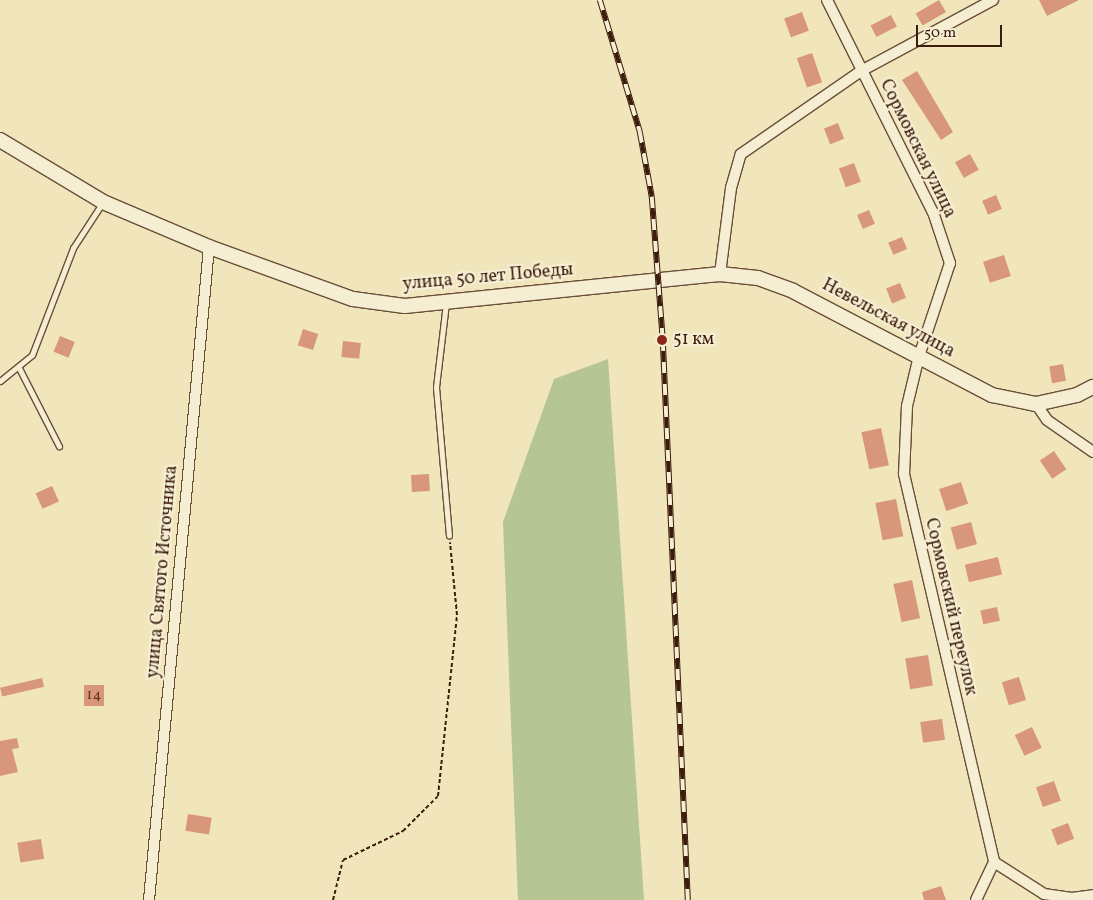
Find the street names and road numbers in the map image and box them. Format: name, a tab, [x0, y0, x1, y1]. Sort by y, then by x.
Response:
street label: Сормовская улица	[874, 76, 960, 222]
street label: улица 50 лет Победы	[402, 260, 574, 296]
street label: Невельская улица	[818, 275, 958, 363]
street label: улица Святого Источника	[143, 465, 183, 679]
street label: Сормовский переулок	[919, 516, 981, 698]

